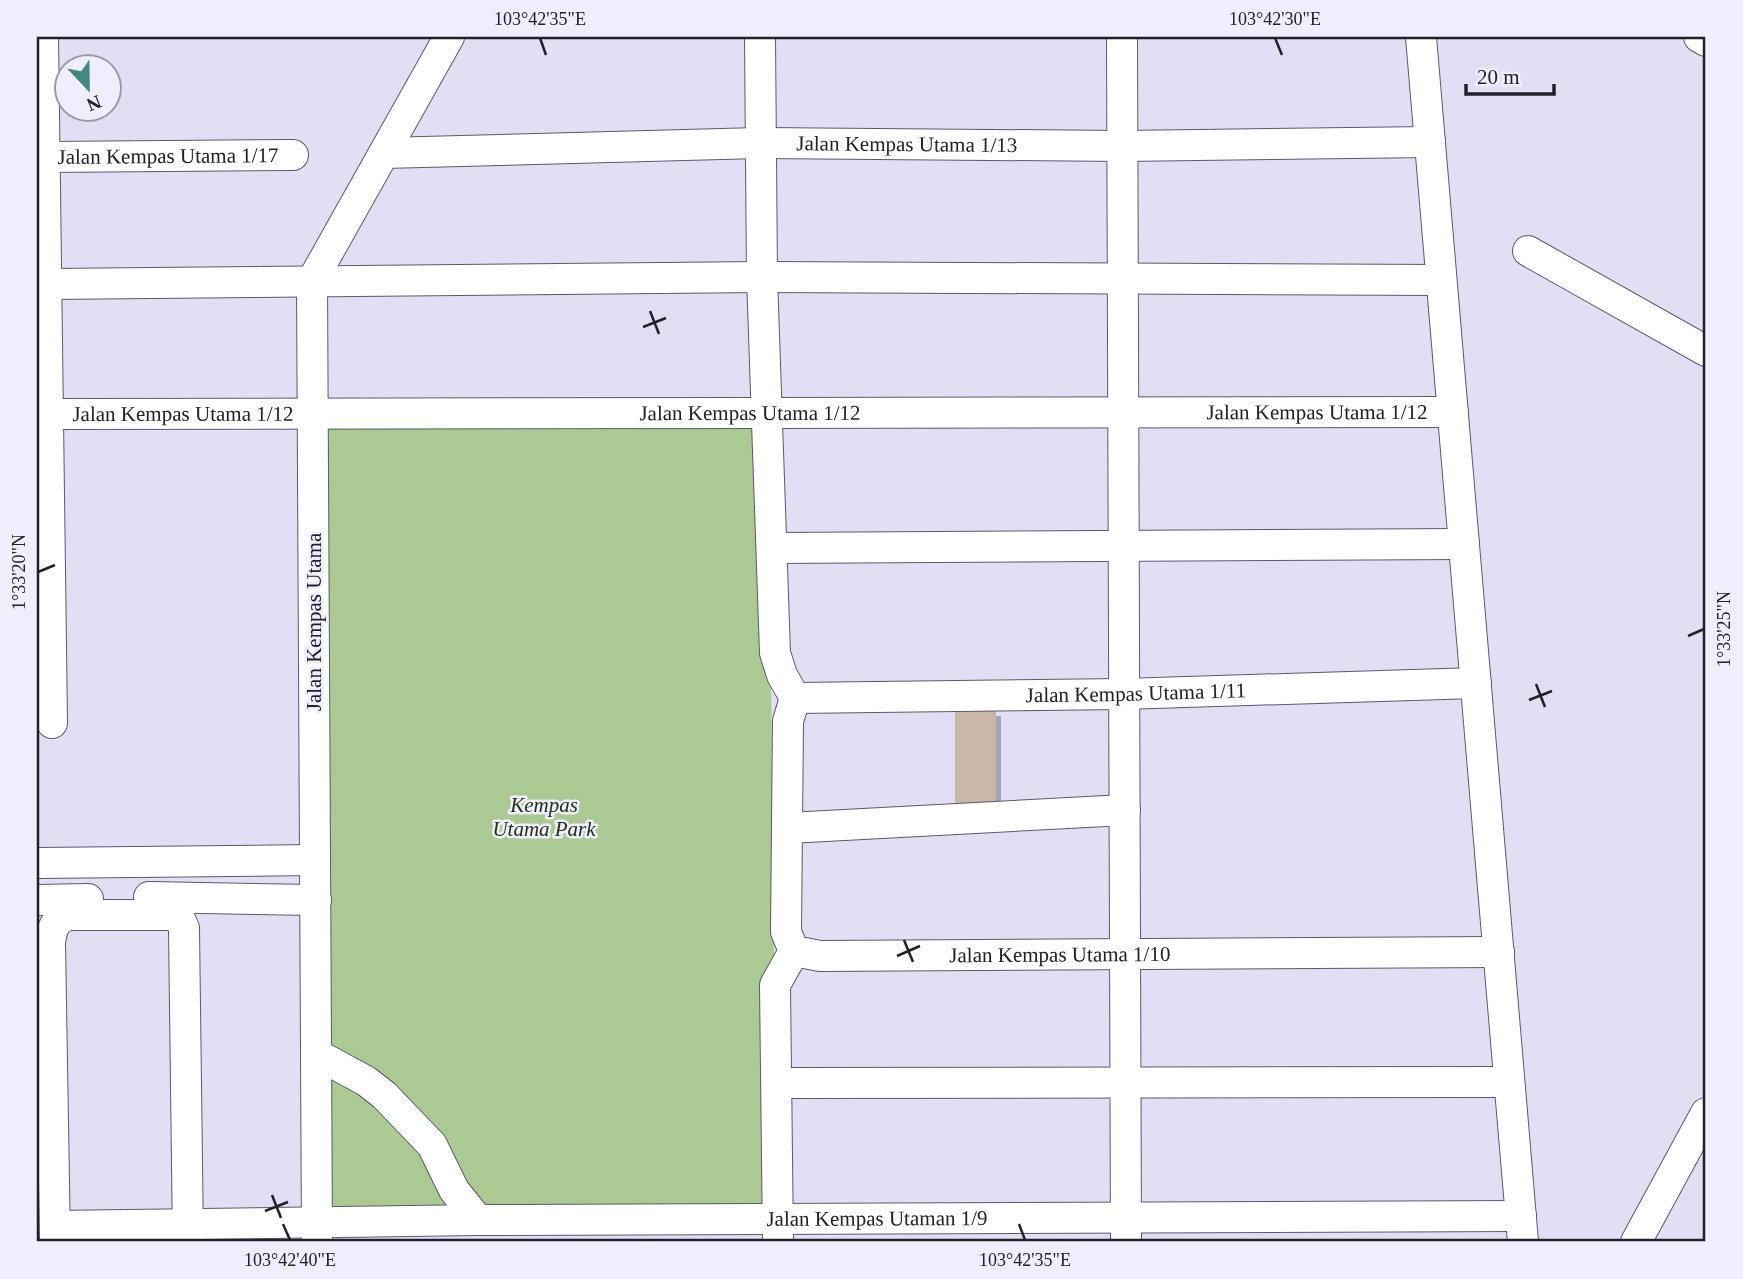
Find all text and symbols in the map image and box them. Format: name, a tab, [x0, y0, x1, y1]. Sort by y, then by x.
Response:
text: 103°42'35"E	[494, 9, 586, 29]
text: 103°42'30"E	[1229, 9, 1321, 29]
north arrow	[52, 52, 122, 122]
scale bar	[1466, 52, 1554, 96]
text: 20 m	[1477, 65, 1520, 89]
text: N	[84, 91, 104, 116]
street label: Jalan Kempas Utama 1/13	[796, 131, 1018, 157]
street label: Jalan Kempas Utama 1/17	[57, 143, 279, 169]
street label: Jalan Kempas Utama 1/12	[1206, 400, 1428, 424]
street label: Jalan Kempas Utama 1/12	[639, 401, 861, 425]
street label: Jalan Kempas Utama 1/12	[72, 402, 294, 426]
street label: Jalan Kempas Utama	[302, 532, 326, 711]
text: 1°33'20"N	[9, 534, 29, 610]
text: 1°33'25"N	[1714, 591, 1734, 667]
street label: Jalan Kempas Utama 1/11	[1026, 678, 1246, 707]
park label: Kempas Utama Park	[492, 793, 596, 841]
street label: Jalan Kempas Utama 1/10	[949, 942, 1170, 967]
street label: Jalan Kempas Utaman 1/9	[766, 1206, 988, 1231]
text: 103°42'40"E	[244, 1250, 336, 1270]
text: 103°42'35"E	[979, 1250, 1071, 1270]

